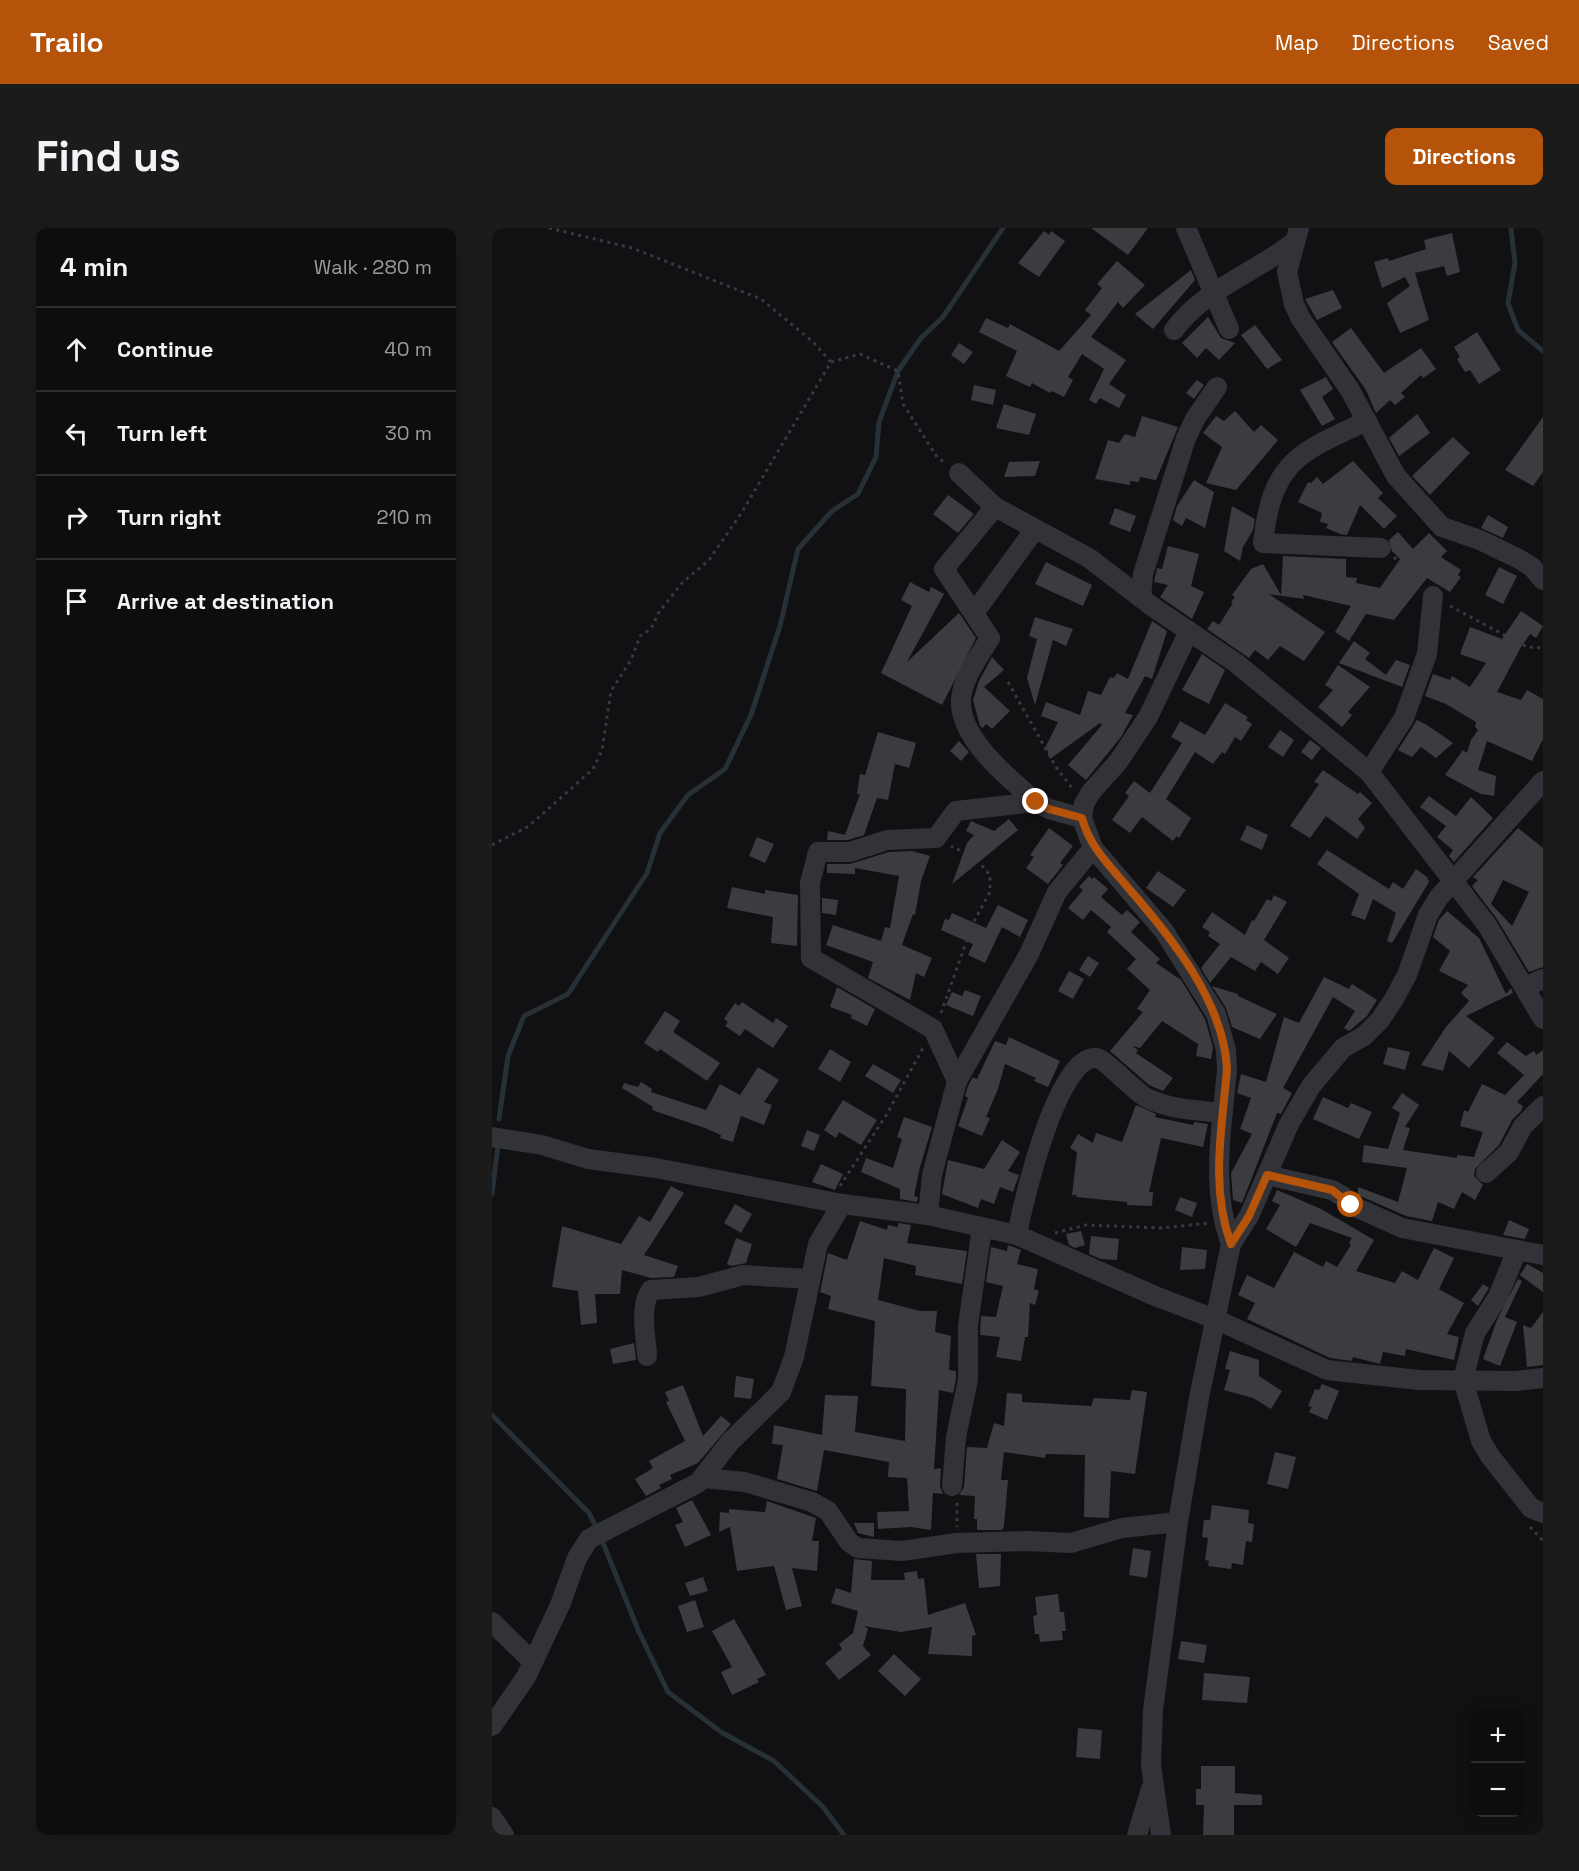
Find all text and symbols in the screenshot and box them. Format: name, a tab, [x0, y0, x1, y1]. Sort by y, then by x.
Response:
text: Trailo	[30, 24, 104, 60]
text: Map	[1275, 29, 1319, 56]
text: Directions	[1352, 29, 1455, 56]
text: Saved	[1488, 29, 1549, 56]
button: Directions	[1385, 128, 1543, 185]
text: Find us	[36, 130, 181, 183]
text: 4 min	[60, 250, 128, 284]
text: Walk · 280 m	[314, 254, 432, 280]
icon: ahead	[60, 333, 93, 366]
text: Continue	[117, 335, 213, 363]
text: 40 m	[384, 336, 432, 362]
icon: left	[60, 417, 93, 450]
text: Turn left	[117, 419, 207, 447]
text: 30 m	[385, 420, 432, 446]
icon: right	[60, 501, 93, 534]
text: Turn right	[117, 503, 222, 531]
text: 210 m	[376, 504, 432, 530]
icon: arrive	[60, 585, 93, 618]
text: Arrive at destination	[117, 587, 334, 615]
route end	[1022, 788, 1048, 814]
route start	[1337, 1191, 1363, 1217]
map controls	[1471, 1709, 1525, 1817]
button: +	[1471, 1709, 1525, 1763]
button: −	[1471, 1763, 1525, 1817]

